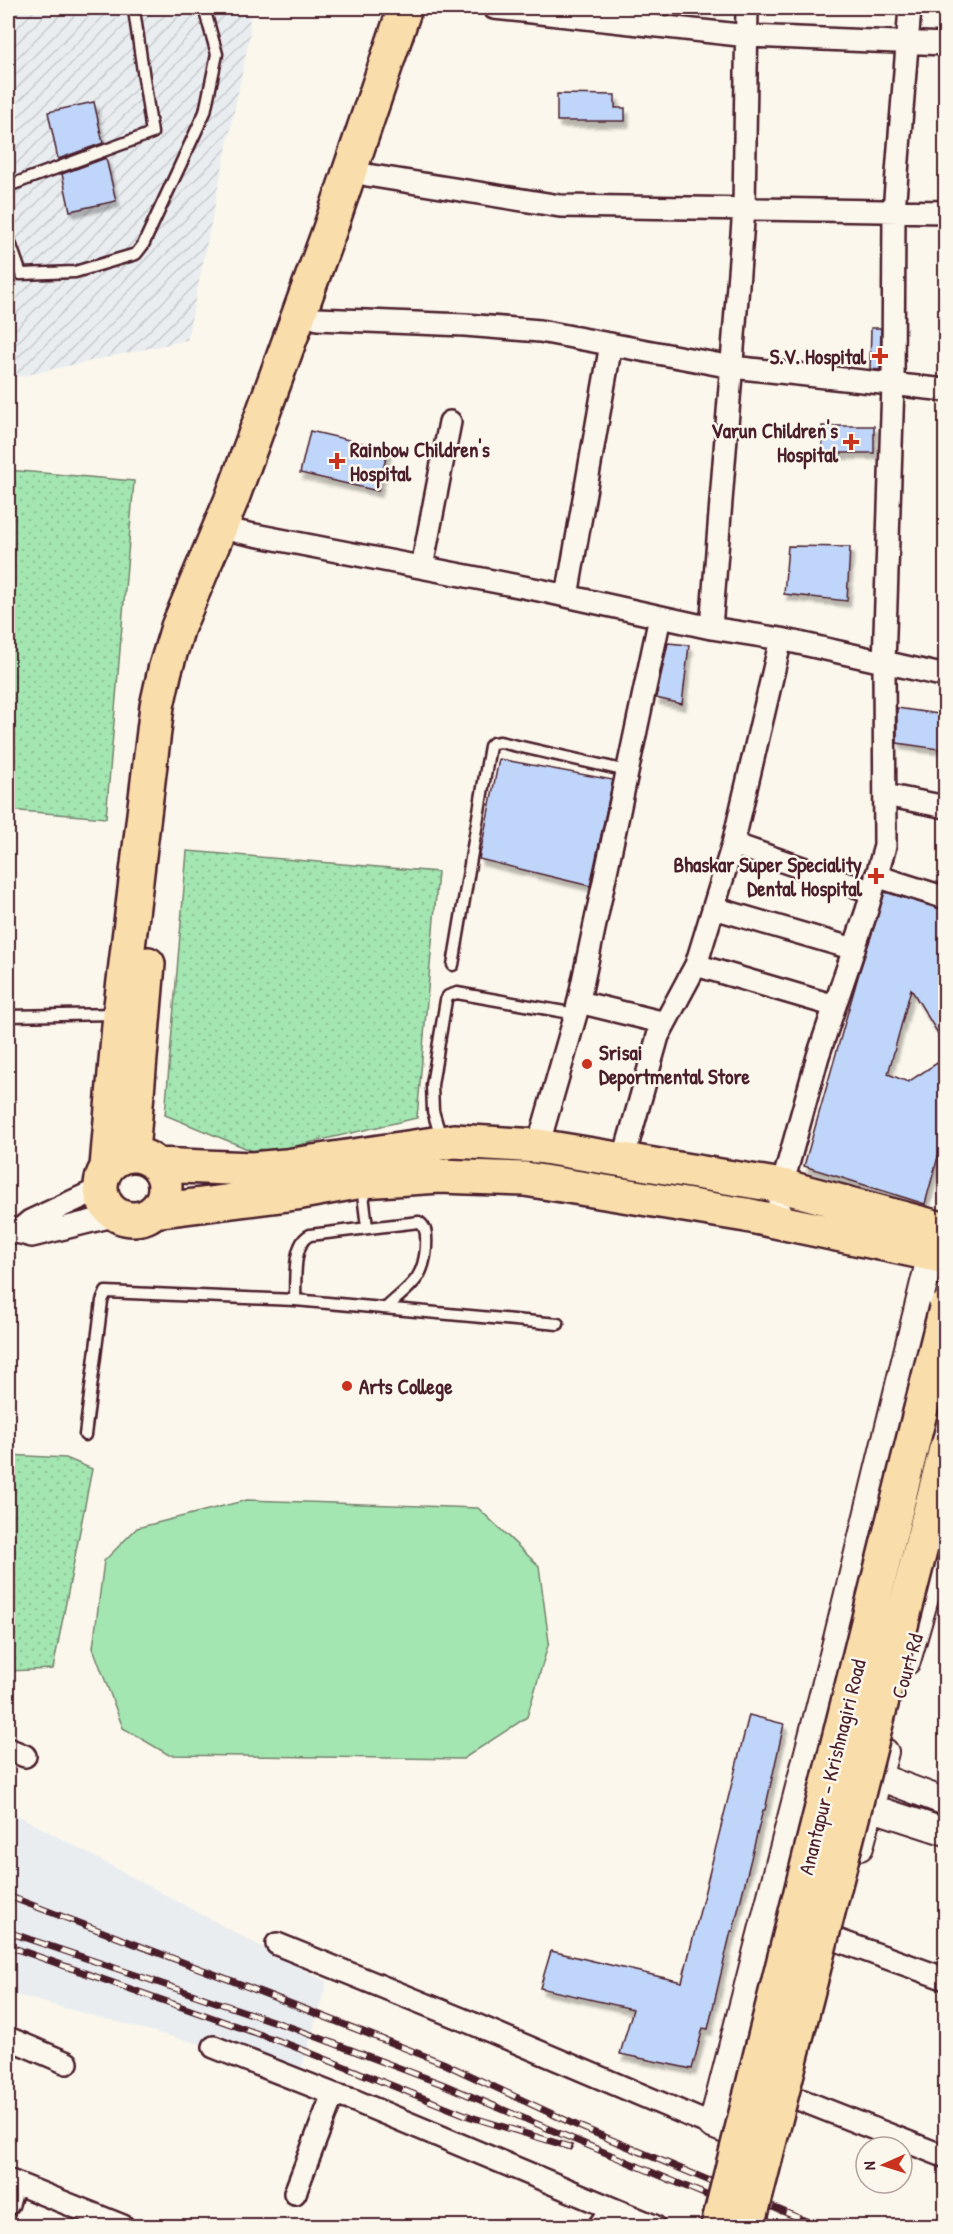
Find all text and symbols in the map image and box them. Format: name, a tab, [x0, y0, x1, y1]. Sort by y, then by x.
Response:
place label: S.V. Hospital	[770, 342, 866, 372]
marker: S.V. Hospital	[871, 347, 889, 365]
place label: Varun Children's Hospital	[711, 416, 838, 470]
marker: Varun Children's Hospital	[842, 433, 860, 451]
place label: Rainbow Children's Hospital	[350, 435, 490, 489]
marker: Rainbow Children's Hospital	[328, 452, 346, 470]
place label: Bhaskar Super Speciality Dental Hospital	[674, 850, 862, 904]
marker: Bhaskar Super Speciality Dental Hospital	[867, 867, 885, 885]
place label: Srisai Deportmental Store	[599, 1038, 751, 1092]
marker: Srisai Deportmental Store	[580, 1057, 594, 1071]
place label: Arts College	[359, 1372, 453, 1402]
marker: Arts College	[340, 1379, 354, 1393]
street label: Court Rd	[884, 1630, 930, 1702]
street label: Anantapur - Krishnagiri Road	[791, 1656, 873, 1878]
north arrow	[854, 2135, 914, 2195]
text: N	[858, 2160, 880, 2171]

